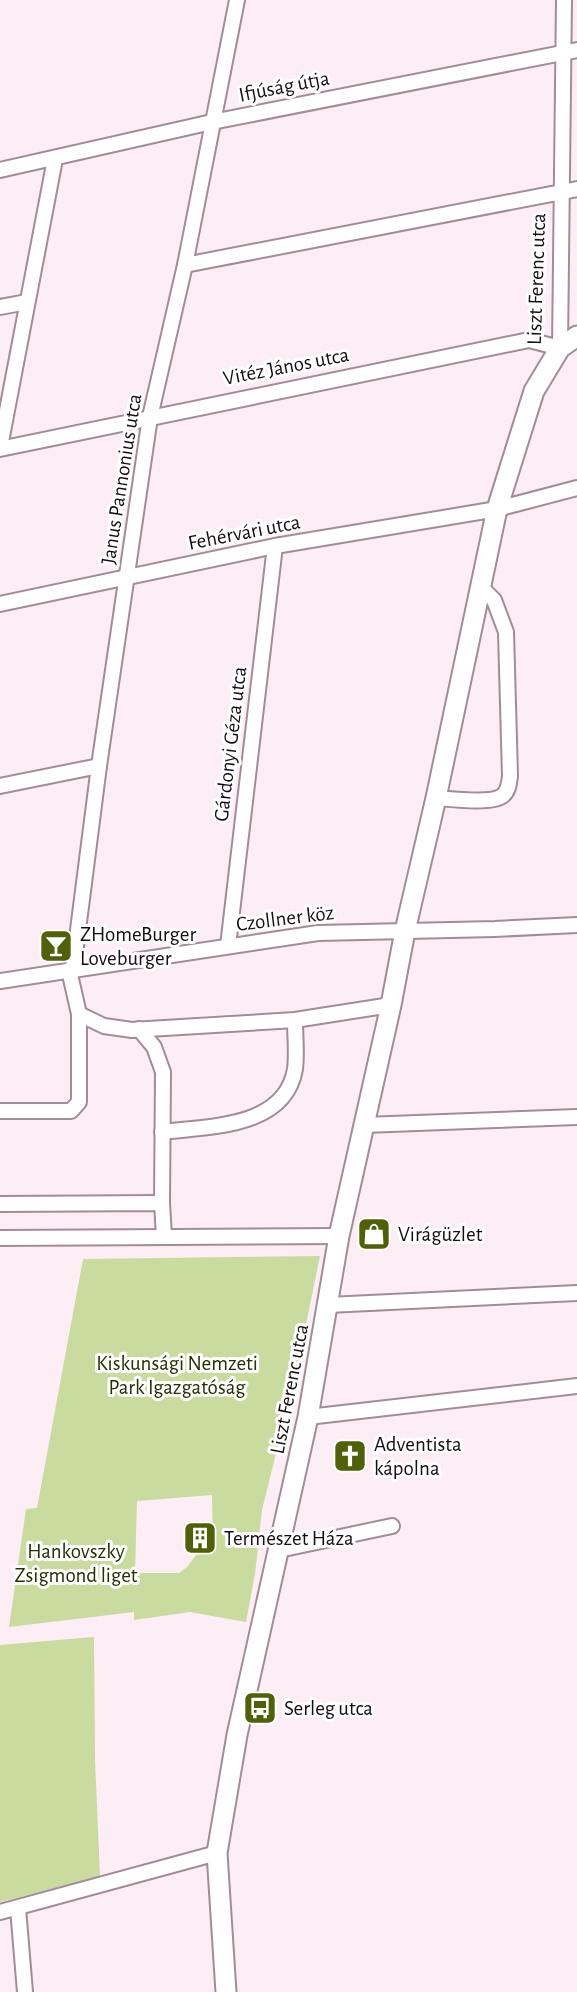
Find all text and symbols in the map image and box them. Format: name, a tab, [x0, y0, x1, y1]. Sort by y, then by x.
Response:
street label: Ifjúság útja	[237, 67, 332, 107]
street label: Liszt Ferenc utca	[524, 212, 549, 345]
street label: Vitéz János utca	[221, 344, 351, 389]
street label: Janus Pannonius utca	[98, 392, 145, 566]
street label: Fehérvári utca	[186, 511, 302, 554]
street label: Gárdonyi Géza utca	[211, 665, 250, 823]
street label: Czollner köz	[235, 902, 335, 935]
place label: ZHomeBurger Loveburger	[80, 924, 196, 969]
bar icon: ZHomeBurger Loveburger	[37, 927, 75, 965]
shop icon: Virágüzlet	[355, 1215, 393, 1253]
place label: Virágüzlet	[398, 1224, 483, 1245]
street label: Liszt Ferenc utca	[267, 1322, 312, 1456]
park label: Kiskunsági Nemzeti Park Igazgatóság	[96, 1353, 258, 1398]
place label: Adventista kápolna	[374, 1434, 462, 1479]
church icon: Adventista kápolna	[331, 1437, 369, 1475]
building icon: Természet Háza	[181, 1519, 219, 1557]
place label: Természet Háza	[224, 1528, 354, 1549]
park label: Hankovszky Zsigmond liget	[14, 1541, 138, 1586]
bus stop icon: Serleg utca	[241, 1689, 279, 1727]
place label: Serleg utca	[284, 1698, 373, 1719]

